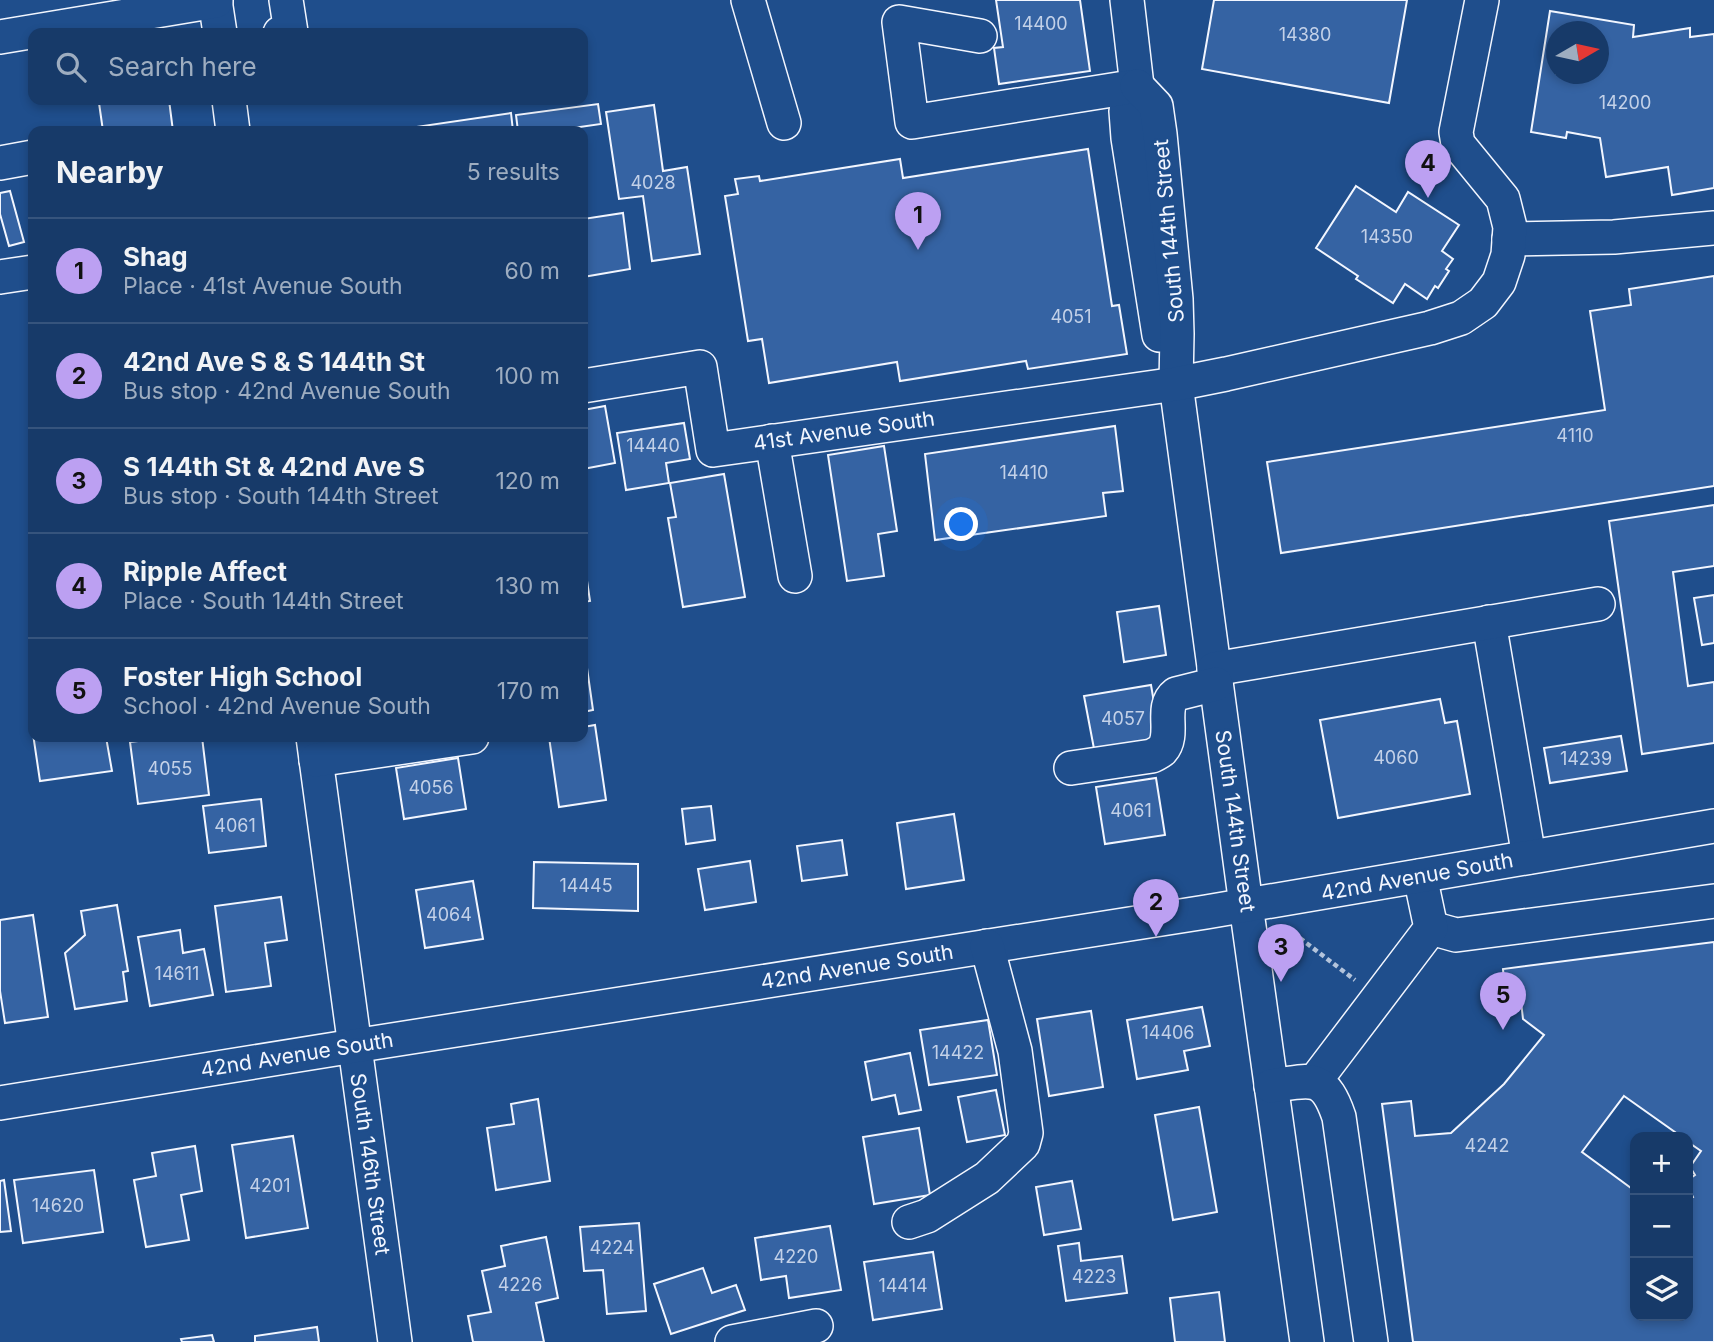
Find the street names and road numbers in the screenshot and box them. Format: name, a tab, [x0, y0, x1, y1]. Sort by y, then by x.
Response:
street label: South 144th Street	[1148, 138, 1189, 324]
street label: 41st Avenue South	[752, 405, 936, 456]
street label: South 144th Street	[1210, 728, 1261, 914]
street label: 42nd Avenue South	[1319, 847, 1515, 906]
street label: 42nd Avenue South	[759, 939, 955, 994]
street label: 42nd Avenue South	[199, 1027, 395, 1082]
street label: South 146th Street	[345, 1071, 396, 1257]

